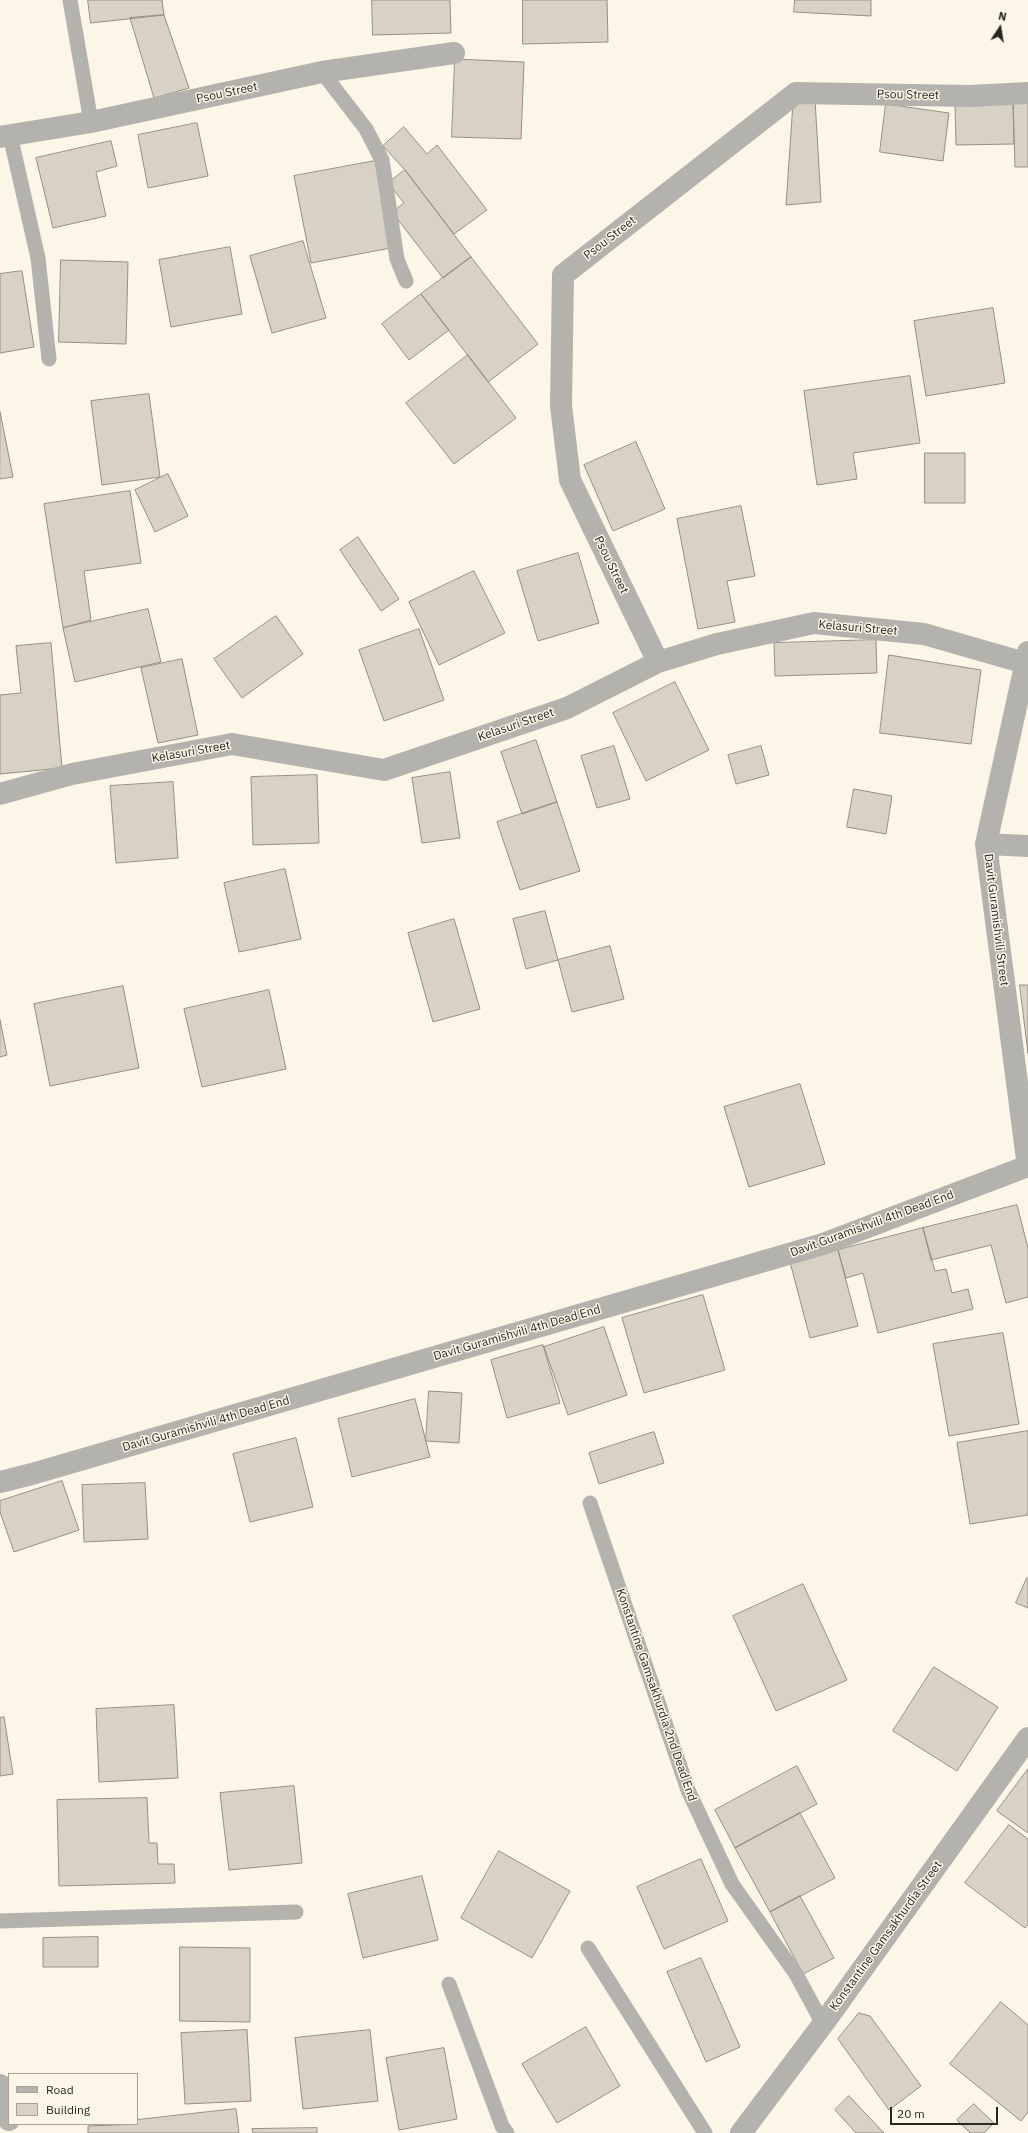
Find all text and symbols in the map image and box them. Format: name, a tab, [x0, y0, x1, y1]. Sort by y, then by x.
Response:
north arrow	[980, 8, 1020, 48]
text: N	[997, 9, 1008, 24]
street label: Psou Street	[195, 79, 259, 107]
street label: Psou Street	[877, 87, 939, 103]
street label: Psou Street	[581, 213, 639, 263]
street label: Psou Street	[591, 534, 631, 596]
street label: Kelasuri Street	[818, 617, 898, 639]
street label: Kelasuri Street	[476, 705, 556, 745]
street label: Kelasuri Street	[151, 738, 231, 766]
street label: Davit Guramishvili Street	[981, 853, 1011, 987]
street label: Davit Guramishvili 4th Dead End	[788, 1188, 956, 1260]
street label: Davit Guramishvili 4th Dead End	[432, 1302, 602, 1364]
street label: Davit Guramishvili 4th Dead End	[121, 1393, 291, 1455]
street label: Konstantine Gamsakhurdia 2nd Dead End	[613, 1587, 699, 1803]
street label: Konstantine Gamsakhurdia Street	[827, 1858, 945, 2014]
legend	[8, 2073, 138, 2125]
text: Road	[46, 2082, 74, 2097]
scale bar	[892, 2099, 1000, 2125]
text: Building	[46, 2102, 90, 2117]
text: 20 m	[897, 2106, 925, 2121]

